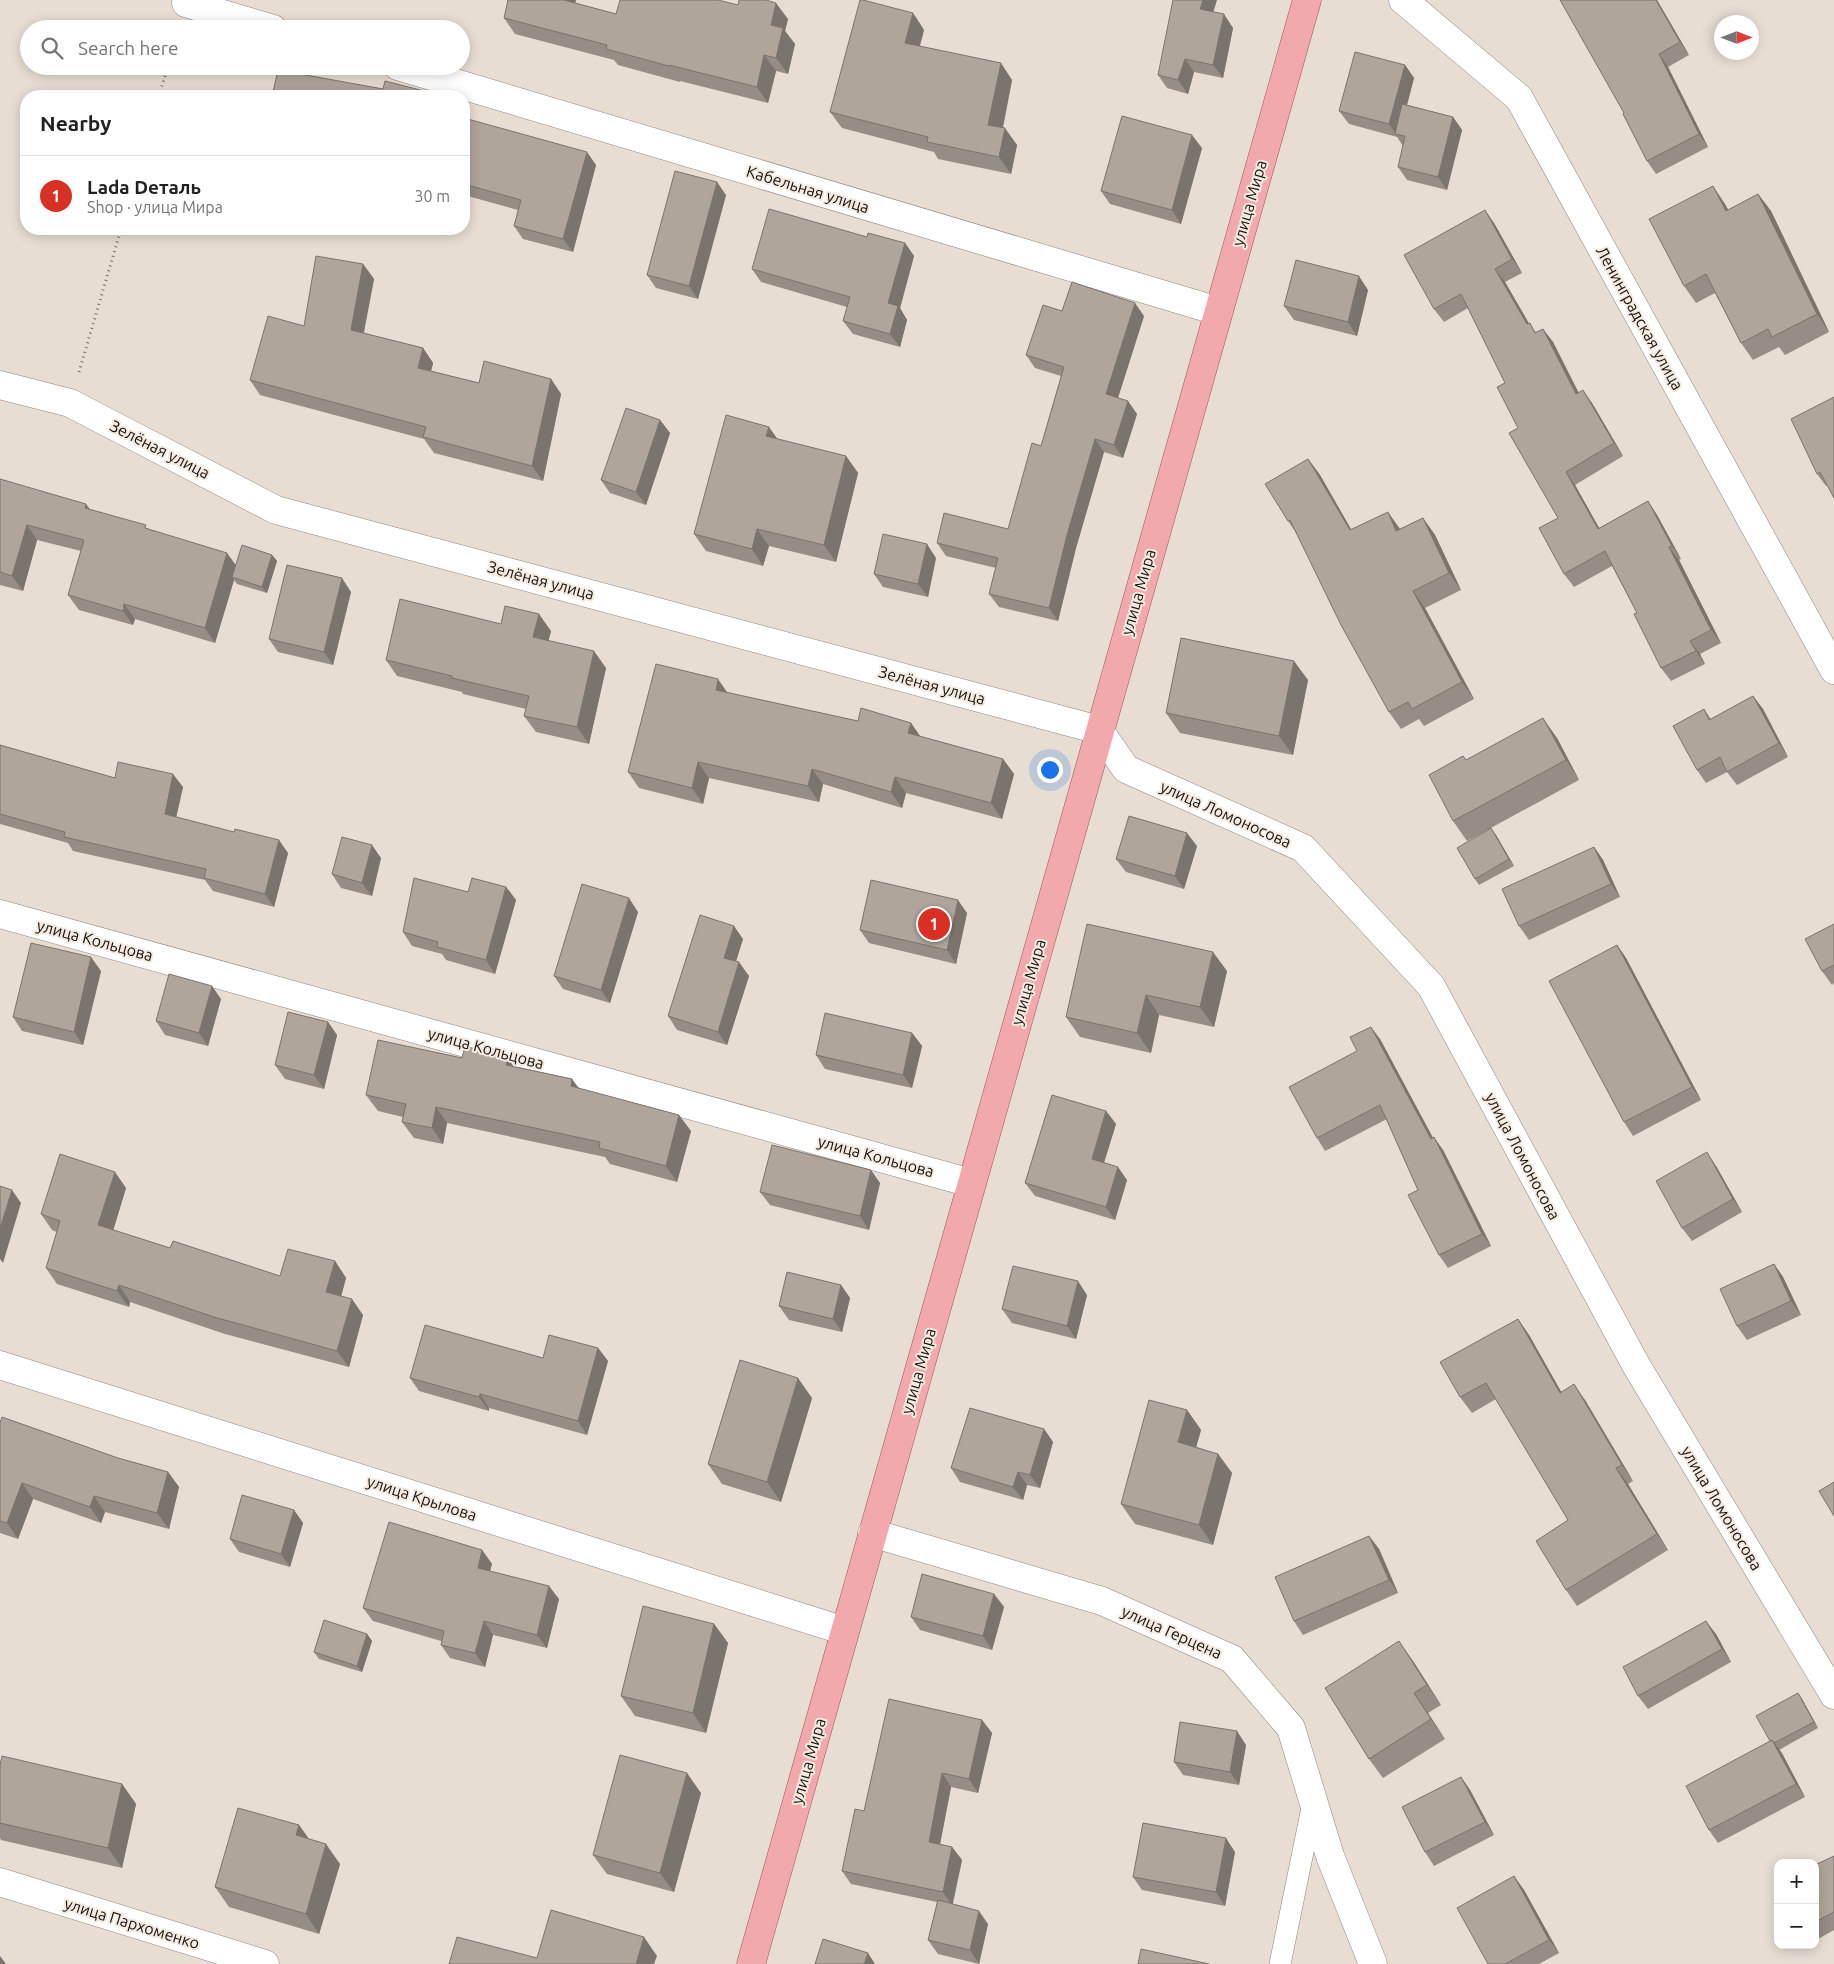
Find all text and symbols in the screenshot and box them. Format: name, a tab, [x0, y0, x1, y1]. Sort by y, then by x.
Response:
north arrow	[1714, 15, 1759, 60]
search box	[20, 20, 470, 75]
icon: search	[38, 34, 66, 62]
text: Search here	[78, 37, 178, 59]
text: Nearby	[40, 111, 111, 135]
street label: улица Мира	[1228, 158, 1270, 248]
street label: Кабельная улица	[744, 162, 872, 216]
text: Lada Dеталь	[87, 176, 201, 198]
text: 1	[51, 187, 61, 205]
text: 30 m	[414, 187, 450, 205]
text: Shop · улица Мира	[87, 198, 223, 216]
street label: Ленинградская улица	[1593, 243, 1687, 393]
street label: Зелёная улица	[107, 416, 213, 482]
street label: улица Мира	[1117, 547, 1159, 637]
street label: Зелёная улица	[486, 557, 596, 603]
street label: Зелёная улица	[877, 662, 987, 708]
your location	[1037, 757, 1063, 783]
street label: улица Ломоносова	[1158, 777, 1294, 851]
pin: 1	[918, 905, 950, 943]
street label: улица Кольцова	[35, 916, 155, 964]
street label: улица Мира	[1007, 937, 1049, 1027]
street label: улица Кольцова	[426, 1024, 546, 1072]
street label: улица Ломоносова	[1482, 1089, 1564, 1223]
street label: улица Кольцова	[816, 1132, 936, 1180]
street label: улица Мира	[897, 1326, 939, 1416]
street label: улица Ломоносова	[1678, 1443, 1766, 1573]
street label: улица Крылова	[365, 1472, 479, 1524]
street label: улица Герцена	[1119, 1602, 1225, 1662]
street label: улица Мира	[787, 1716, 829, 1806]
map controls	[1774, 1859, 1819, 1949]
button: +	[1774, 1859, 1819, 1904]
street label: улица Пархоменко	[62, 1894, 202, 1952]
button: −	[1774, 1904, 1819, 1949]

